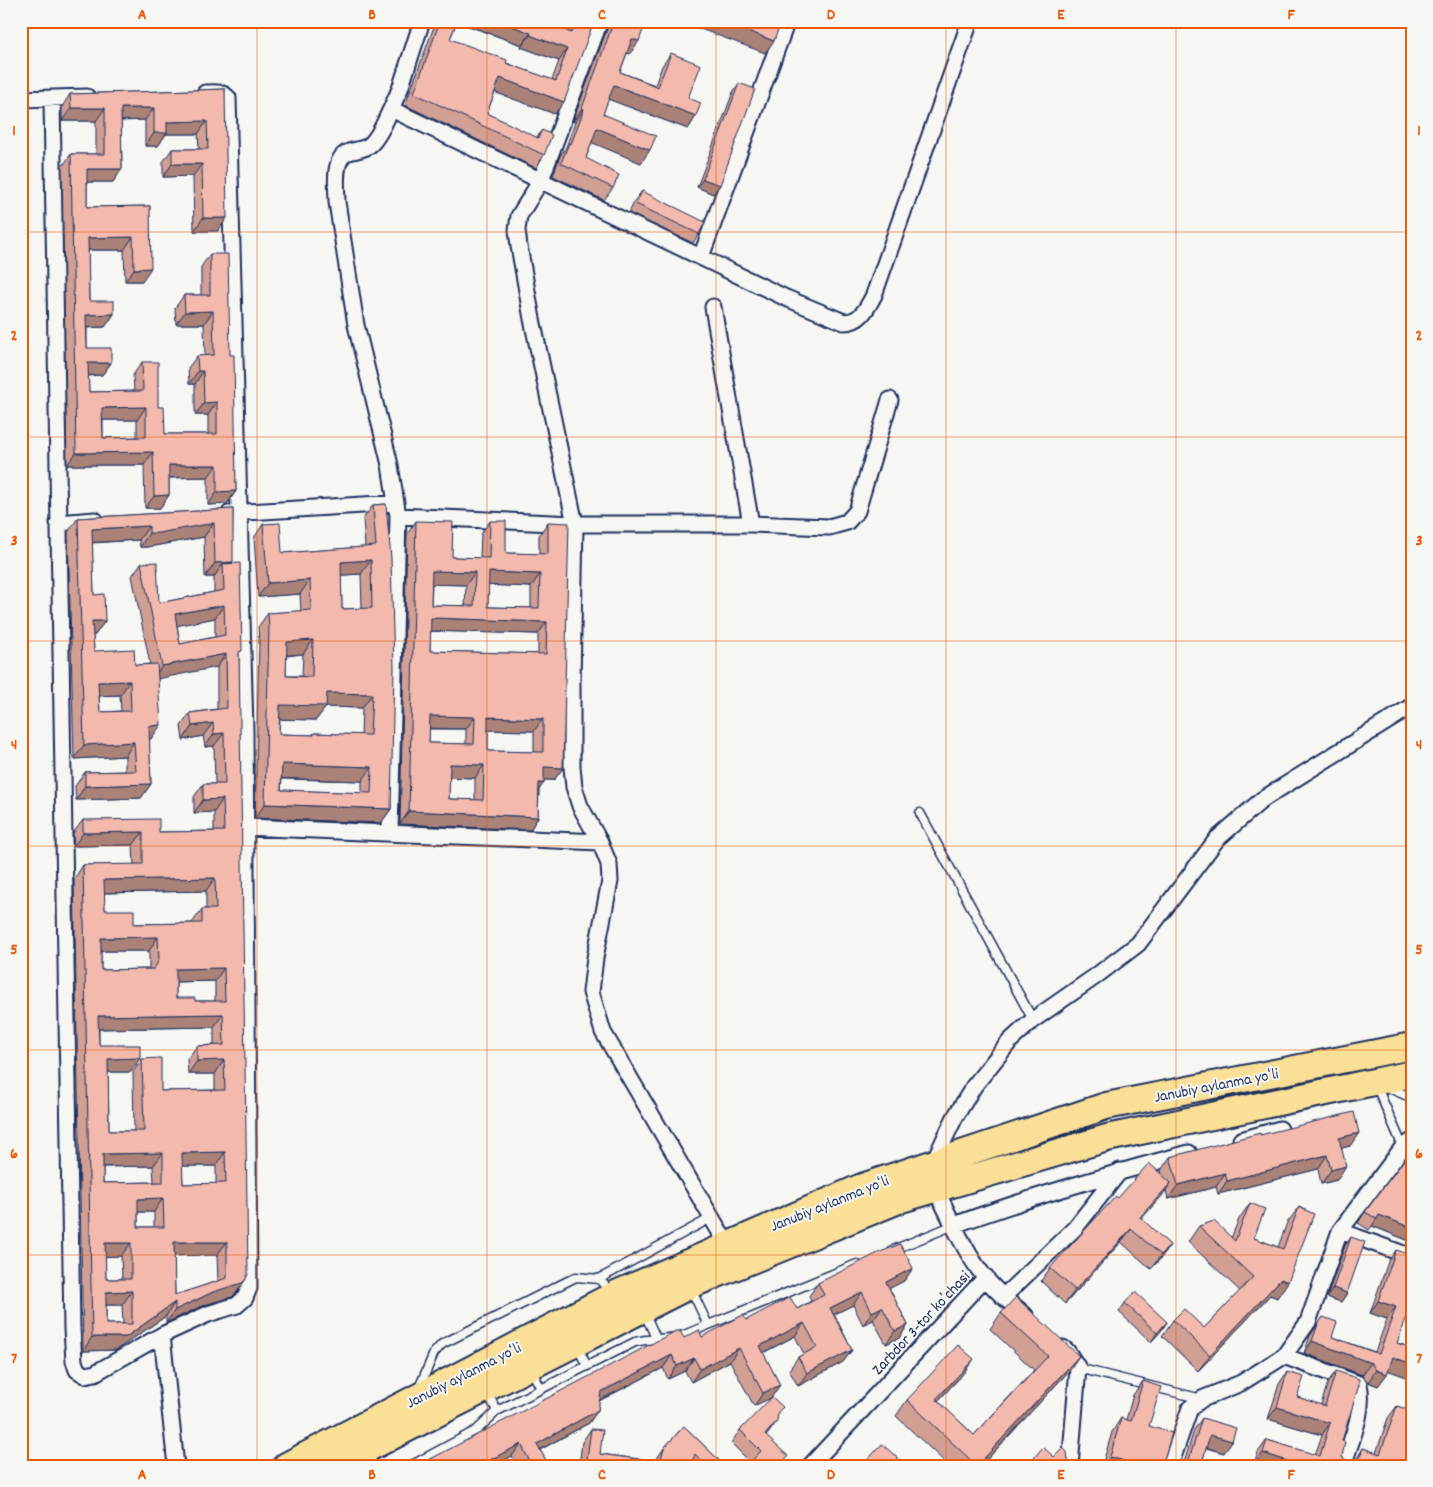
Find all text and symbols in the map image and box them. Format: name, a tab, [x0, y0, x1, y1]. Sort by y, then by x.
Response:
text: A	[138, 4, 147, 27]
text: B	[368, 4, 376, 27]
text: C	[598, 4, 606, 27]
text: D	[827, 4, 836, 27]
text: E	[1057, 4, 1065, 27]
text: F	[1287, 4, 1295, 27]
text: 1	[12, 120, 16, 143]
text: 1	[1417, 120, 1421, 143]
text: 2	[11, 325, 18, 348]
text: 2	[1416, 325, 1423, 348]
text: 3	[10, 530, 18, 553]
text: 3	[1415, 530, 1423, 553]
text: 4	[11, 734, 17, 757]
text: 4	[1416, 734, 1422, 757]
text: 5	[10, 939, 18, 962]
text: 5	[1415, 939, 1423, 962]
street label: Janubiy aylanma yoʻli	[1152, 1063, 1281, 1110]
text: 6	[10, 1143, 18, 1166]
text: 6	[1415, 1143, 1423, 1166]
street label: Janubiy aylanma yoʻli	[767, 1170, 893, 1239]
street label: Zarbdor 3-tor koʼchasi	[867, 1266, 976, 1381]
street label: Janubiy aylanma yoʻli	[403, 1337, 526, 1415]
text: 7	[11, 1348, 17, 1371]
text: 7	[1416, 1348, 1422, 1371]
text: A	[138, 1464, 147, 1487]
text: B	[368, 1464, 376, 1487]
text: C	[598, 1464, 606, 1487]
text: D	[827, 1464, 836, 1487]
text: E	[1057, 1464, 1065, 1487]
text: F	[1287, 1464, 1295, 1487]

